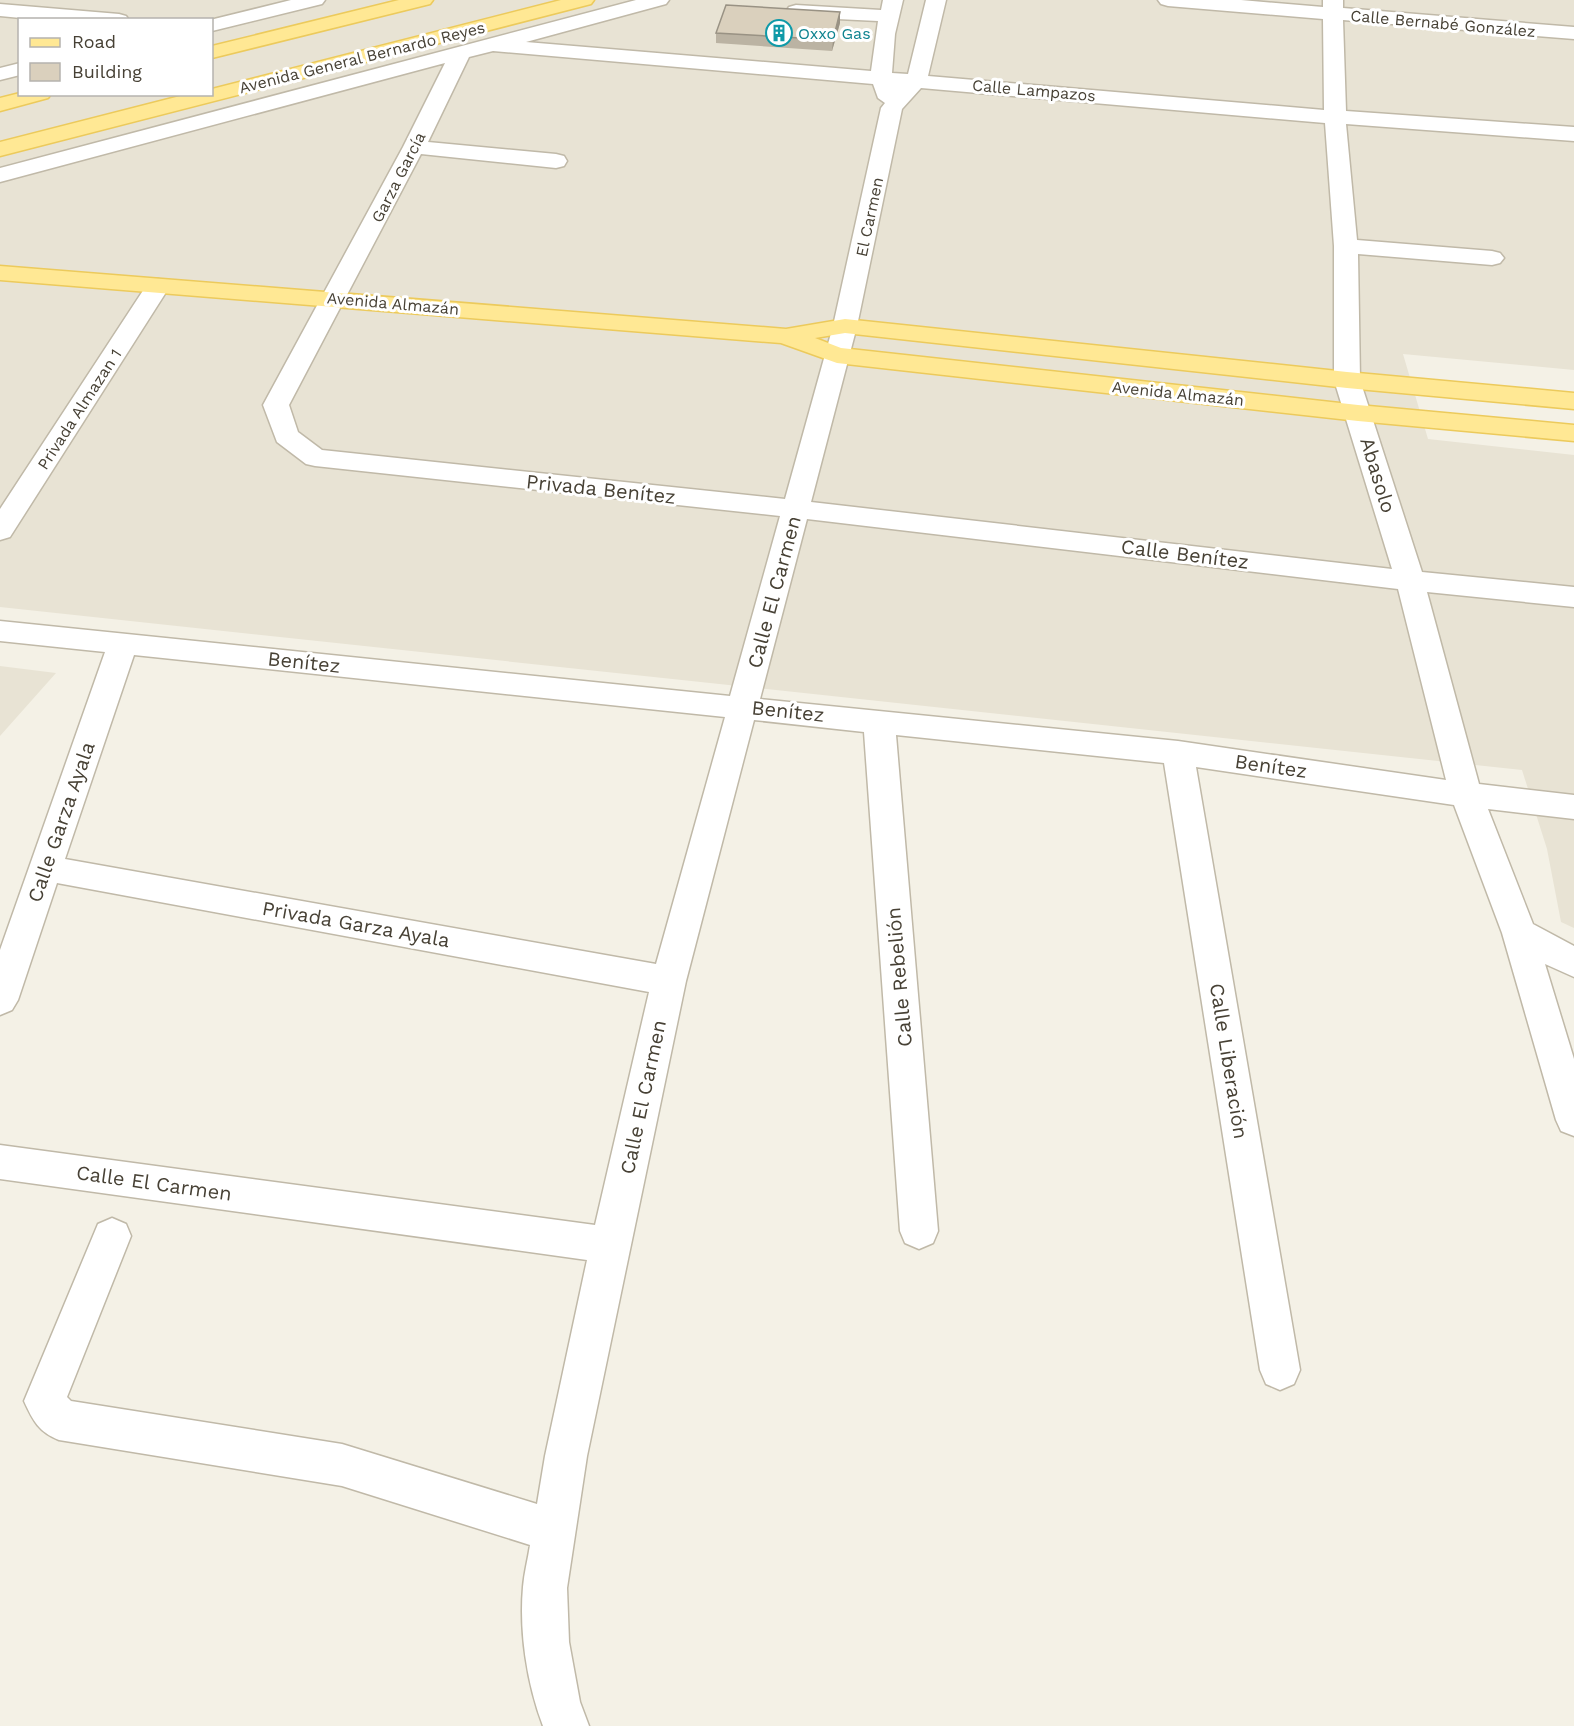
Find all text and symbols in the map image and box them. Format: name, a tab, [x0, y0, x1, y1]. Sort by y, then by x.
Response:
street label: Calle Bernabé González	[1350, 6, 1536, 41]
legend	[18, 18, 213, 96]
street label: Avenida General Bernardo Reyes	[237, 18, 487, 97]
building icon: Oxxo Gas	[764, 18, 794, 48]
place label: Oxxo Gas	[798, 24, 871, 43]
text: Road	[72, 31, 116, 52]
text: Building	[72, 61, 142, 82]
street label: Calle Lampazos	[971, 76, 1097, 105]
street label: Garza García	[367, 129, 429, 226]
street label: El Carmen	[852, 176, 887, 259]
street label: Avenida Almazán	[326, 288, 460, 319]
street label: Privada Almazan 1	[33, 345, 125, 473]
street label: Avenida Almazán	[1111, 377, 1245, 410]
street label: Abasolo	[1355, 434, 1401, 516]
street label: Privada Benítez	[525, 469, 677, 509]
street label: Calle El Carmen	[742, 513, 806, 671]
street label: Calle Benítez	[1120, 534, 1250, 574]
street label: Benítez	[266, 646, 342, 678]
street label: Benítez	[750, 695, 826, 727]
street label: Calle Garza Ayala	[22, 739, 100, 905]
street label: Benítez	[1233, 749, 1309, 783]
street label: Privada Garza Ayala	[260, 896, 452, 952]
street label: Calle Rebelión	[881, 906, 917, 1048]
street label: Calle Liberación	[1205, 982, 1253, 1140]
street label: Calle El Carmen	[615, 1018, 671, 1176]
street label: Calle El Carmen	[75, 1160, 233, 1206]

